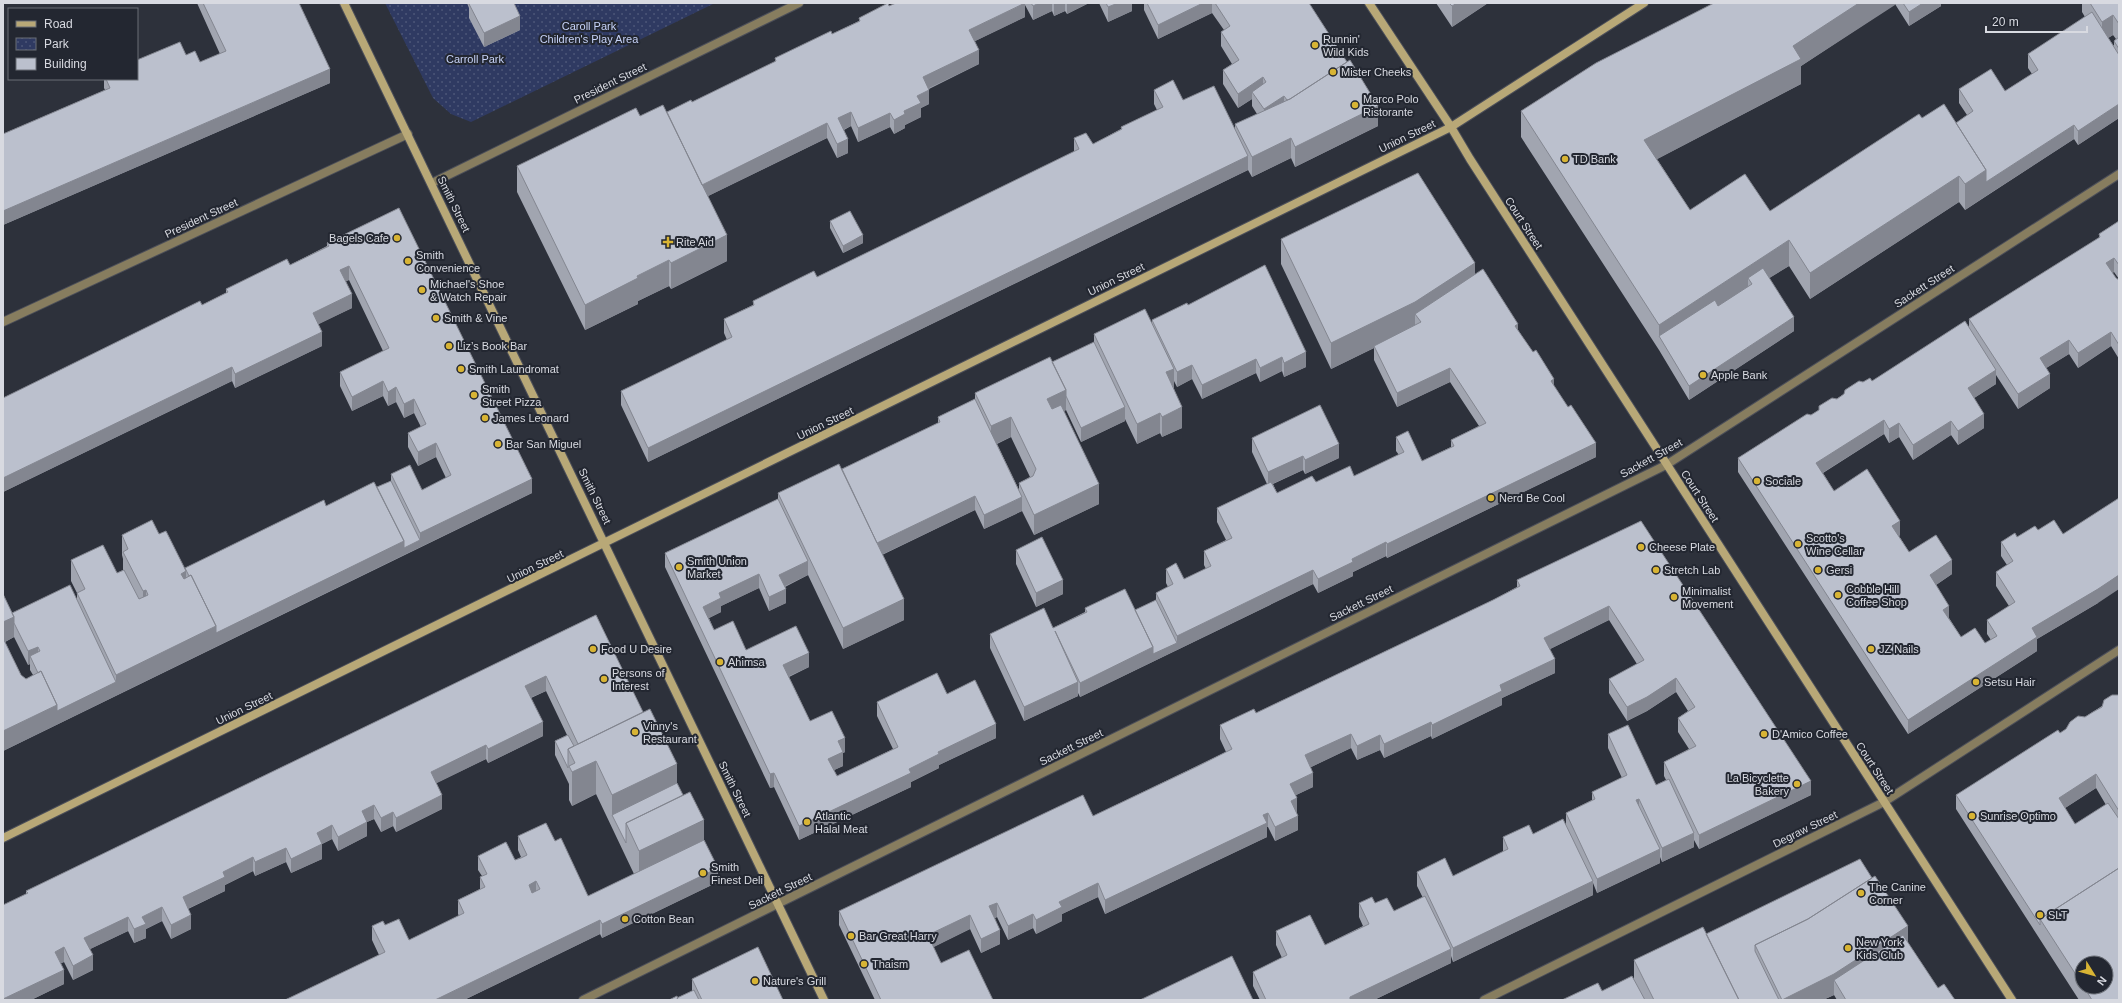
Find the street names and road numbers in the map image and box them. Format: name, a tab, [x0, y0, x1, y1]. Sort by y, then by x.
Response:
street label: President Street	[572, 60, 648, 106]
street label: Union Street	[1377, 117, 1437, 155]
street label: Smith Street	[435, 174, 473, 234]
street label: Court Street	[1503, 195, 1545, 251]
street label: President Street	[163, 196, 239, 240]
street label: Union Street	[1086, 260, 1146, 298]
street label: Sackett Street	[1892, 262, 1956, 310]
street label: Union Street	[795, 404, 855, 442]
street label: Sackett Street	[1618, 436, 1684, 480]
street label: Smith Street	[576, 466, 614, 526]
street label: Court Street	[1679, 468, 1721, 524]
street label: Union Street	[505, 547, 565, 585]
street label: Sackett Street	[1327, 582, 1395, 624]
street label: Union Street	[214, 689, 274, 727]
street label: Sackett Street	[1037, 726, 1105, 768]
street label: Court Street	[1854, 740, 1896, 796]
street label: Smith Street	[716, 759, 754, 819]
street label: Degraw Street	[1771, 808, 1839, 850]
street label: Sackett Street	[746, 870, 814, 912]

